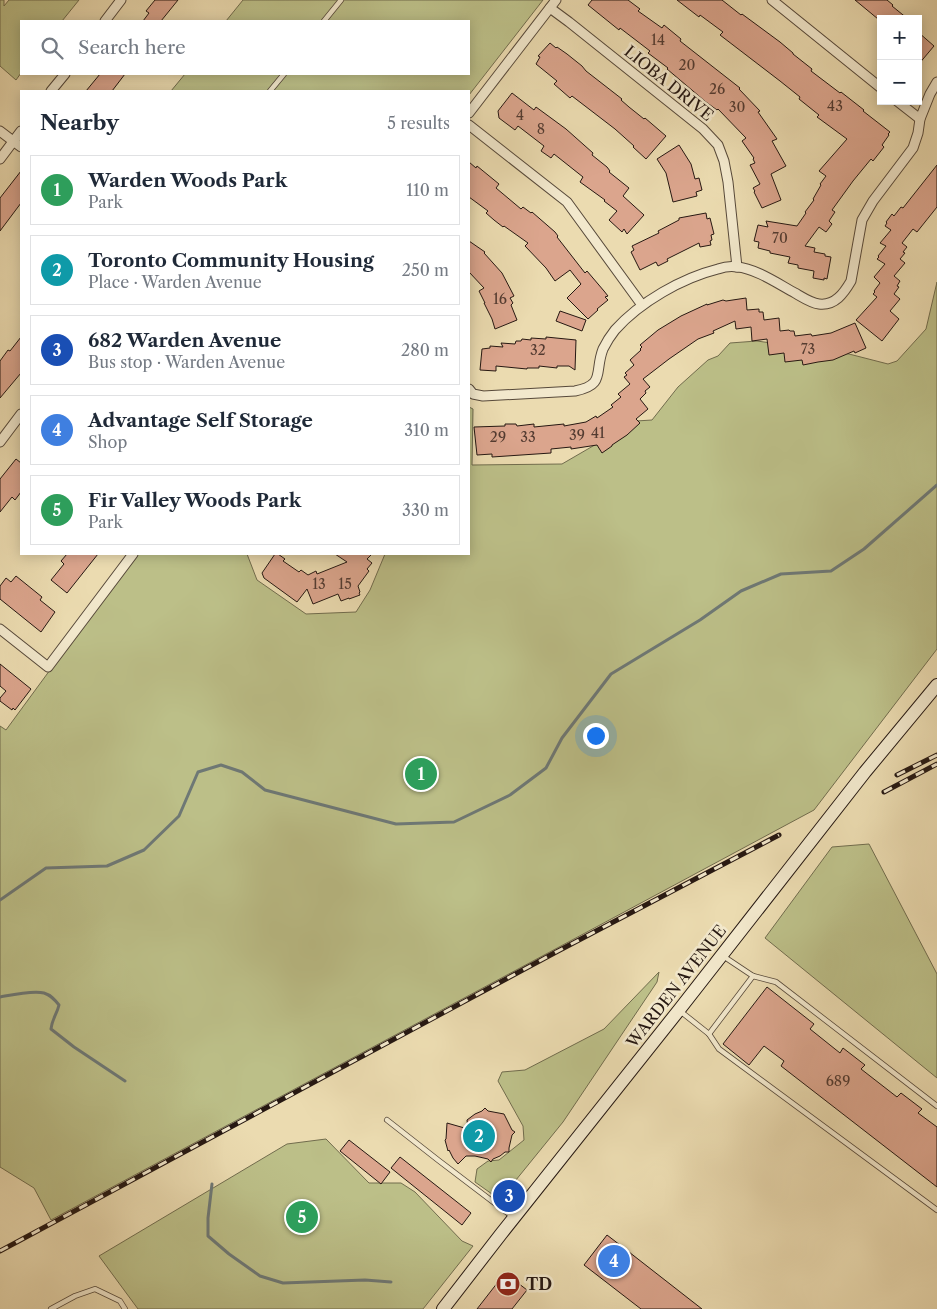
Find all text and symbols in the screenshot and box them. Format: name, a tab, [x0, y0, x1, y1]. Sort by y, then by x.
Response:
map controls	[877, 15, 922, 105]
button: +	[877, 15, 922, 60]
search box	[20, 20, 470, 75]
house number: 14	[651, 31, 665, 49]
icon: search	[38, 34, 66, 62]
text: Search here	[78, 36, 186, 59]
street label: LIOBA DRIVE	[620, 41, 718, 125]
house number: 20	[679, 56, 696, 74]
button: −	[877, 60, 922, 105]
house number: 26	[709, 80, 725, 98]
house number: 43	[827, 97, 843, 115]
house number: 30	[729, 98, 745, 116]
house number: 4	[516, 106, 524, 124]
text: Nearby	[40, 110, 119, 135]
text: 5 results	[387, 113, 450, 133]
house number: 8	[537, 120, 545, 138]
text: Warden Woods Park	[88, 169, 287, 192]
text: 1	[53, 180, 61, 200]
text: 110 m	[406, 180, 449, 200]
text: Park	[88, 192, 123, 212]
house number: 70	[772, 229, 788, 247]
text: Toronto Community Housing	[88, 249, 374, 272]
text: 2	[52, 260, 62, 280]
text: 250 m	[402, 260, 449, 280]
text: Place · Warden Avenue	[88, 272, 262, 292]
house number: 16	[493, 290, 507, 308]
text: 682 Warden Avenue	[88, 329, 281, 352]
text: 3	[52, 340, 62, 360]
text: 280 m	[401, 340, 449, 360]
house number: 73	[801, 340, 815, 358]
house number: 32	[530, 341, 546, 359]
text: Bus stop · Warden Avenue	[88, 352, 285, 372]
text: Advantage Self Storage	[88, 409, 313, 432]
text: 4	[52, 420, 62, 440]
text: 310 m	[404, 420, 449, 440]
house number: 41	[591, 424, 605, 442]
house number: 39	[569, 426, 585, 444]
house number: 29	[490, 428, 506, 446]
house number: 33	[520, 428, 536, 446]
text: Shop	[88, 432, 127, 452]
text: Fir Valley Woods Park	[88, 489, 301, 512]
text: 5	[53, 500, 61, 520]
text: 330 m	[402, 500, 449, 520]
text: Park	[88, 512, 123, 532]
house number: 13	[312, 575, 326, 593]
house number: 15	[338, 575, 352, 593]
your location	[583, 723, 609, 749]
pin: 1	[405, 755, 437, 793]
street label: WARDEN AVENUE	[621, 921, 730, 1052]
house number: 689	[826, 1072, 850, 1090]
pin: 2	[463, 1117, 495, 1155]
pin: 3	[493, 1177, 525, 1215]
pin: 5	[286, 1198, 318, 1236]
pin: 4	[598, 1242, 630, 1280]
bank icon: TD	[495, 1271, 521, 1297]
place label: TD	[526, 1274, 552, 1294]

